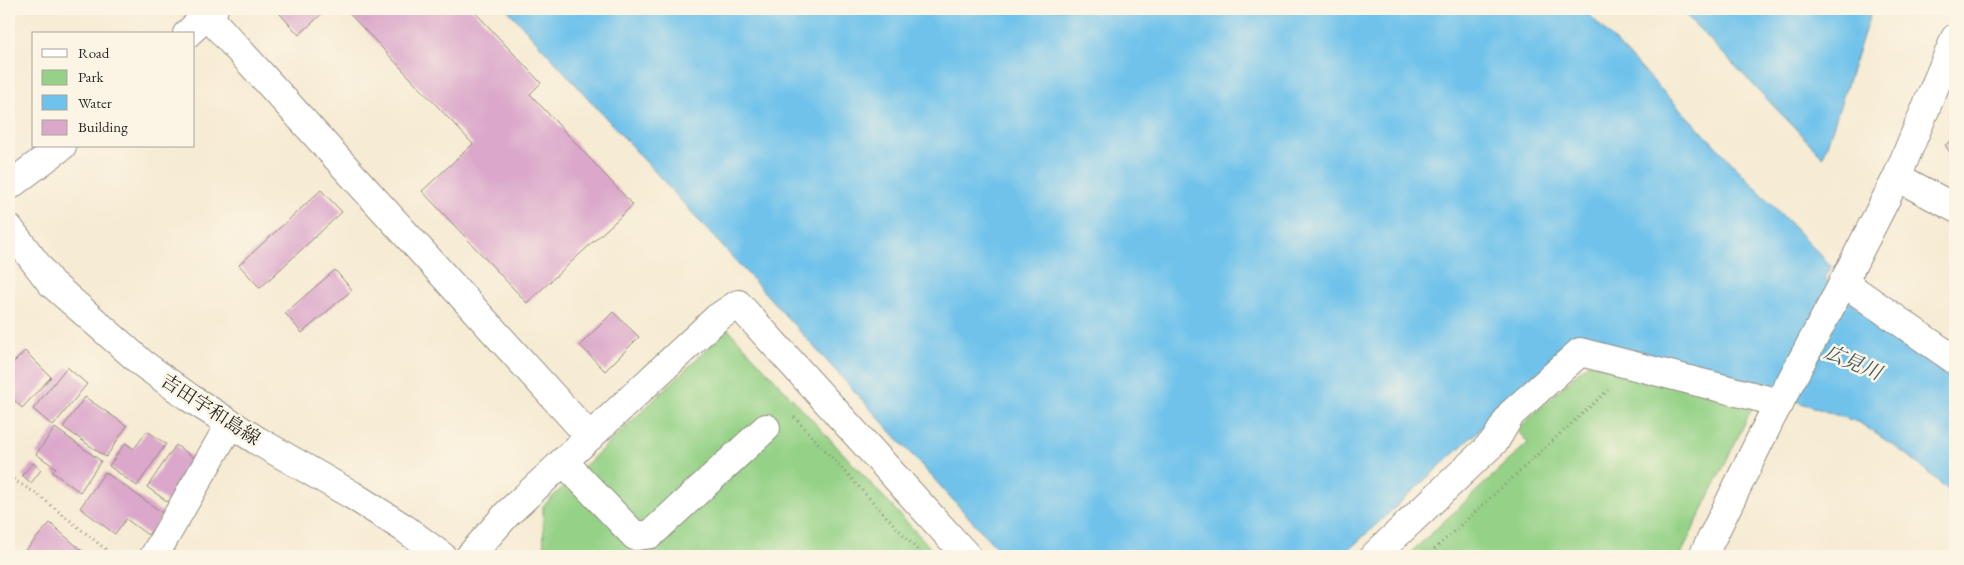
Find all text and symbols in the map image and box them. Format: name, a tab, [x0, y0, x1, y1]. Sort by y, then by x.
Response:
legend	[32, 32, 195, 148]
text: Road	[78, 43, 110, 62]
text: Park	[78, 67, 105, 86]
text: Water	[78, 93, 112, 112]
text: Building	[78, 117, 128, 136]
water label: 広見川	[1820, 338, 1888, 386]
street label: 吉田宇和島線	[156, 368, 265, 451]

